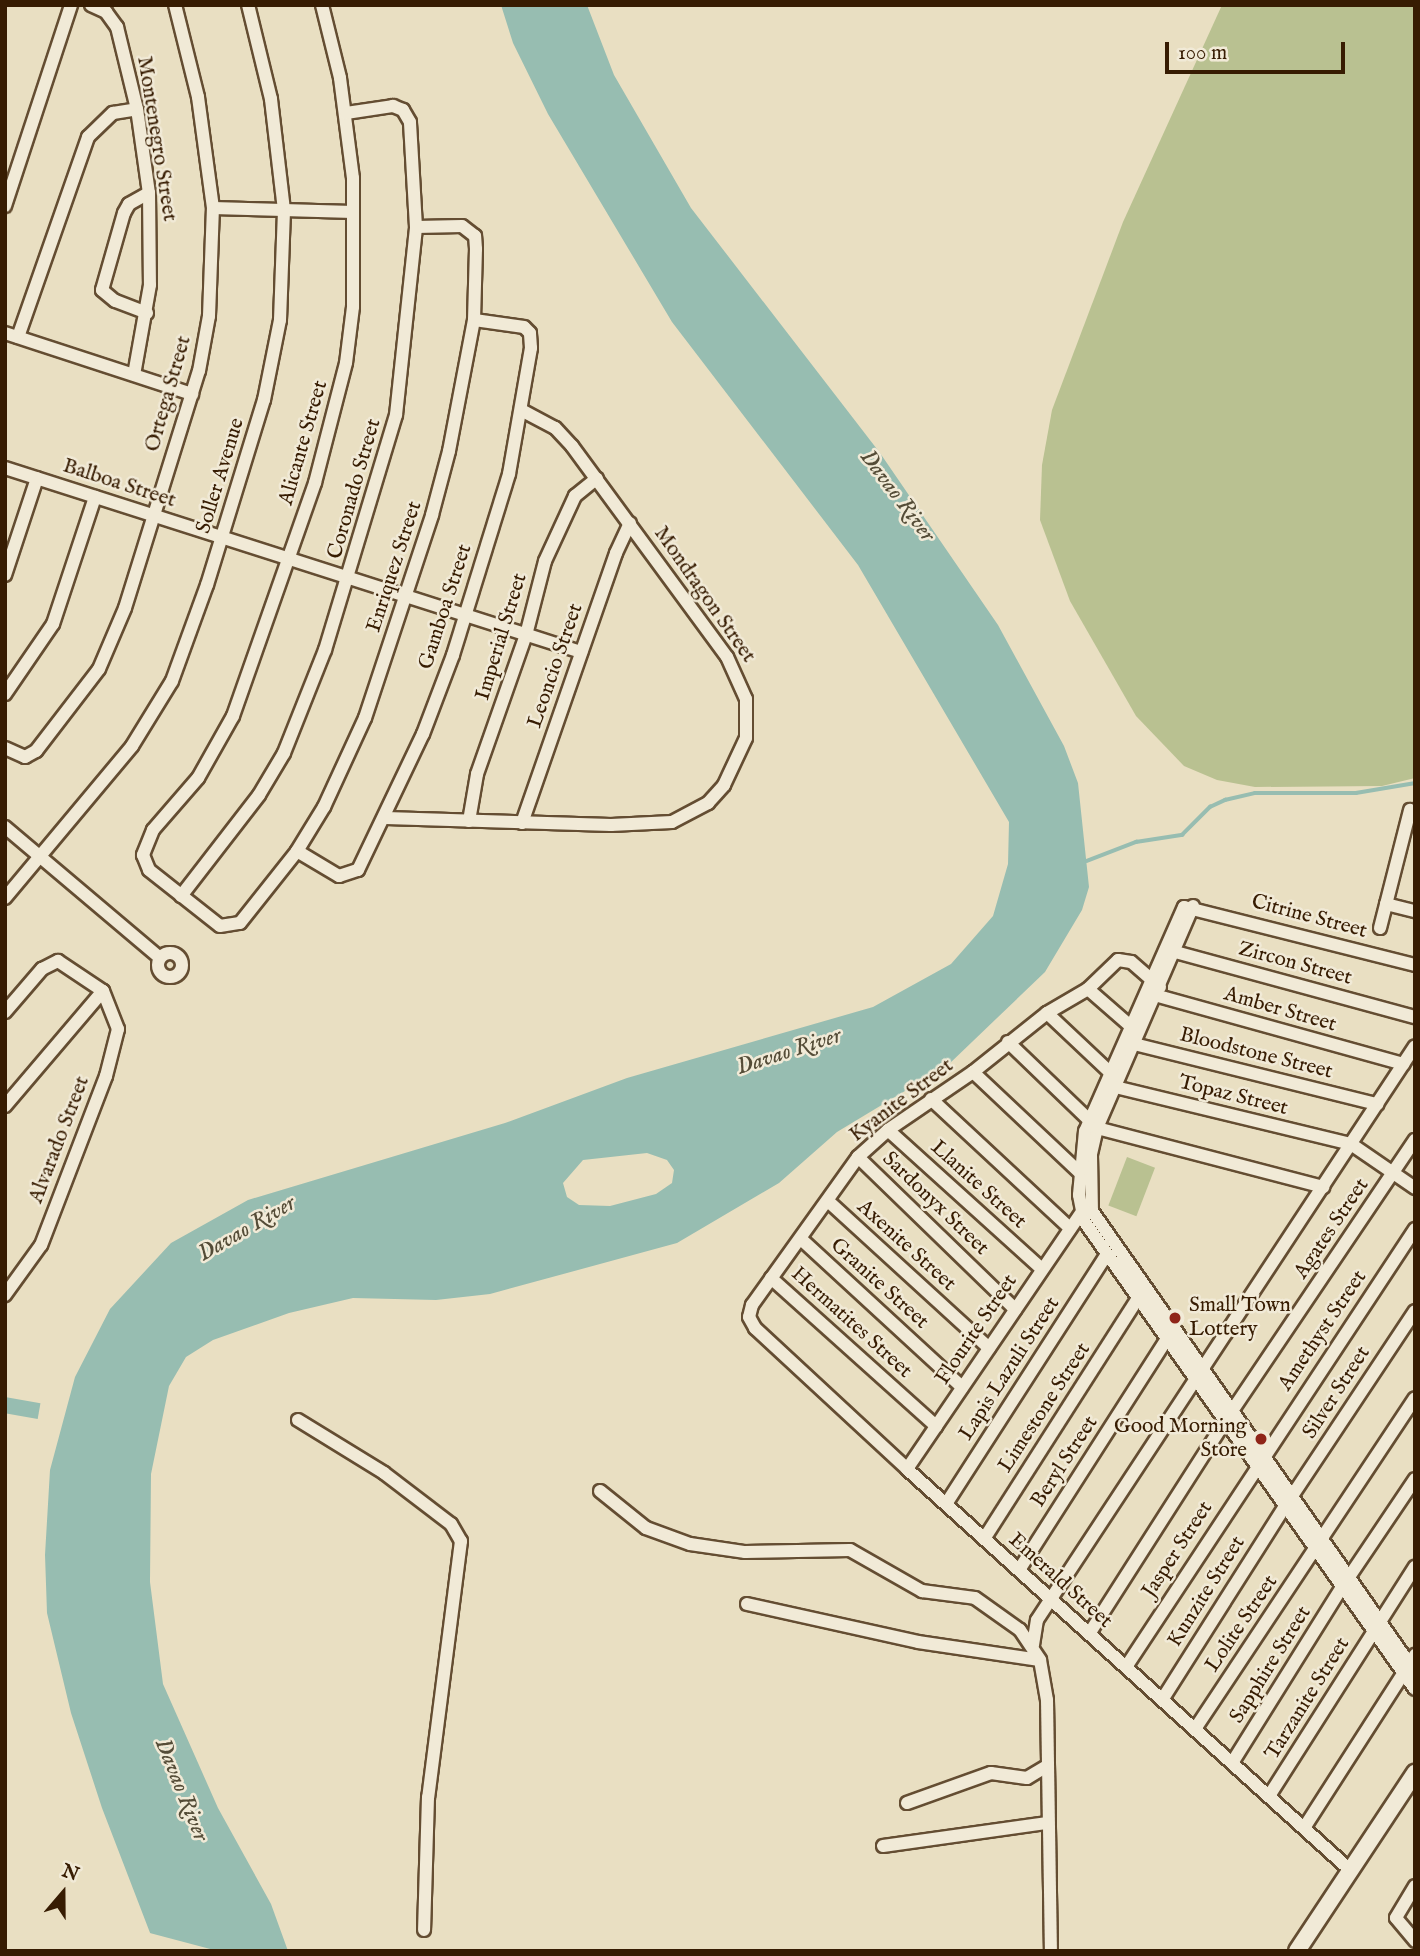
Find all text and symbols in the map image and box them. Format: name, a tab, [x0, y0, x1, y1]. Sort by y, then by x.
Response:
scale bar	[1168, 28, 1348, 72]
text: 100 m	[1178, 40, 1227, 67]
street label: Montenegro Street	[131, 55, 181, 223]
street label: Ortega Street	[140, 333, 198, 455]
street label: Alicante Street	[274, 378, 334, 508]
street label: Soller Avenue	[191, 415, 251, 537]
street label: Coronado Street	[323, 416, 387, 562]
water label: Davao River	[853, 444, 941, 548]
street label: Balboa Street	[59, 454, 179, 514]
street label: Enriquez Street	[362, 498, 428, 636]
street label: Mondragon Street	[648, 522, 760, 668]
street label: Gamboa Street	[414, 541, 478, 673]
street label: Imperial Street	[471, 571, 533, 703]
street label: Leoncio Street	[523, 601, 589, 731]
street label: Citrine Street	[1248, 889, 1370, 945]
street label: Zircon Street	[1236, 937, 1354, 991]
street label: Amber Street	[1221, 982, 1339, 1038]
water label: Davao River	[733, 1022, 845, 1082]
street label: Bloodstone Street	[1177, 1023, 1335, 1085]
street label: Kyanite Street	[845, 1054, 959, 1148]
street label: Topaz Street	[1176, 1070, 1290, 1122]
street label: Alvarado Street	[24, 1073, 96, 1207]
street label: Llanite Street	[925, 1135, 1031, 1235]
street label: Sardonyx Street	[876, 1147, 994, 1261]
street label: Agates Street	[1289, 1174, 1375, 1284]
water label: Davao River	[193, 1190, 301, 1268]
street label: Axenite Street	[851, 1195, 961, 1297]
street label: Granite Street	[825, 1233, 933, 1335]
street label: Hermatites Street	[785, 1262, 917, 1384]
street label: Amethyst Street	[1273, 1266, 1373, 1396]
street label: Flourite Street	[931, 1270, 1023, 1390]
street label: Lapis Lazuli Street	[954, 1293, 1066, 1445]
place label: Small Town Lottery	[1189, 1293, 1291, 1343]
marker: Small Town Lottery	[1167, 1310, 1183, 1326]
street label: Limestone Street	[994, 1338, 1096, 1478]
street label: Silver Street	[1298, 1342, 1376, 1444]
street label: Beryl Street	[1026, 1412, 1104, 1512]
place label: Good Morning Store	[1114, 1414, 1247, 1464]
marker: Good Morning Store	[1253, 1431, 1269, 1447]
street label: Jasper Street	[1137, 1497, 1219, 1603]
street label: Emerald Street	[1003, 1528, 1117, 1634]
street label: Kunzite Street	[1163, 1532, 1251, 1652]
street label: Lolite Street	[1200, 1571, 1284, 1677]
street label: Sapphire Street	[1225, 1602, 1317, 1728]
street label: Tarzanite Street	[1260, 1633, 1356, 1765]
water label: Davao River	[148, 1735, 214, 1845]
north arrow	[28, 1858, 98, 1928]
text: N	[58, 1859, 82, 1887]

